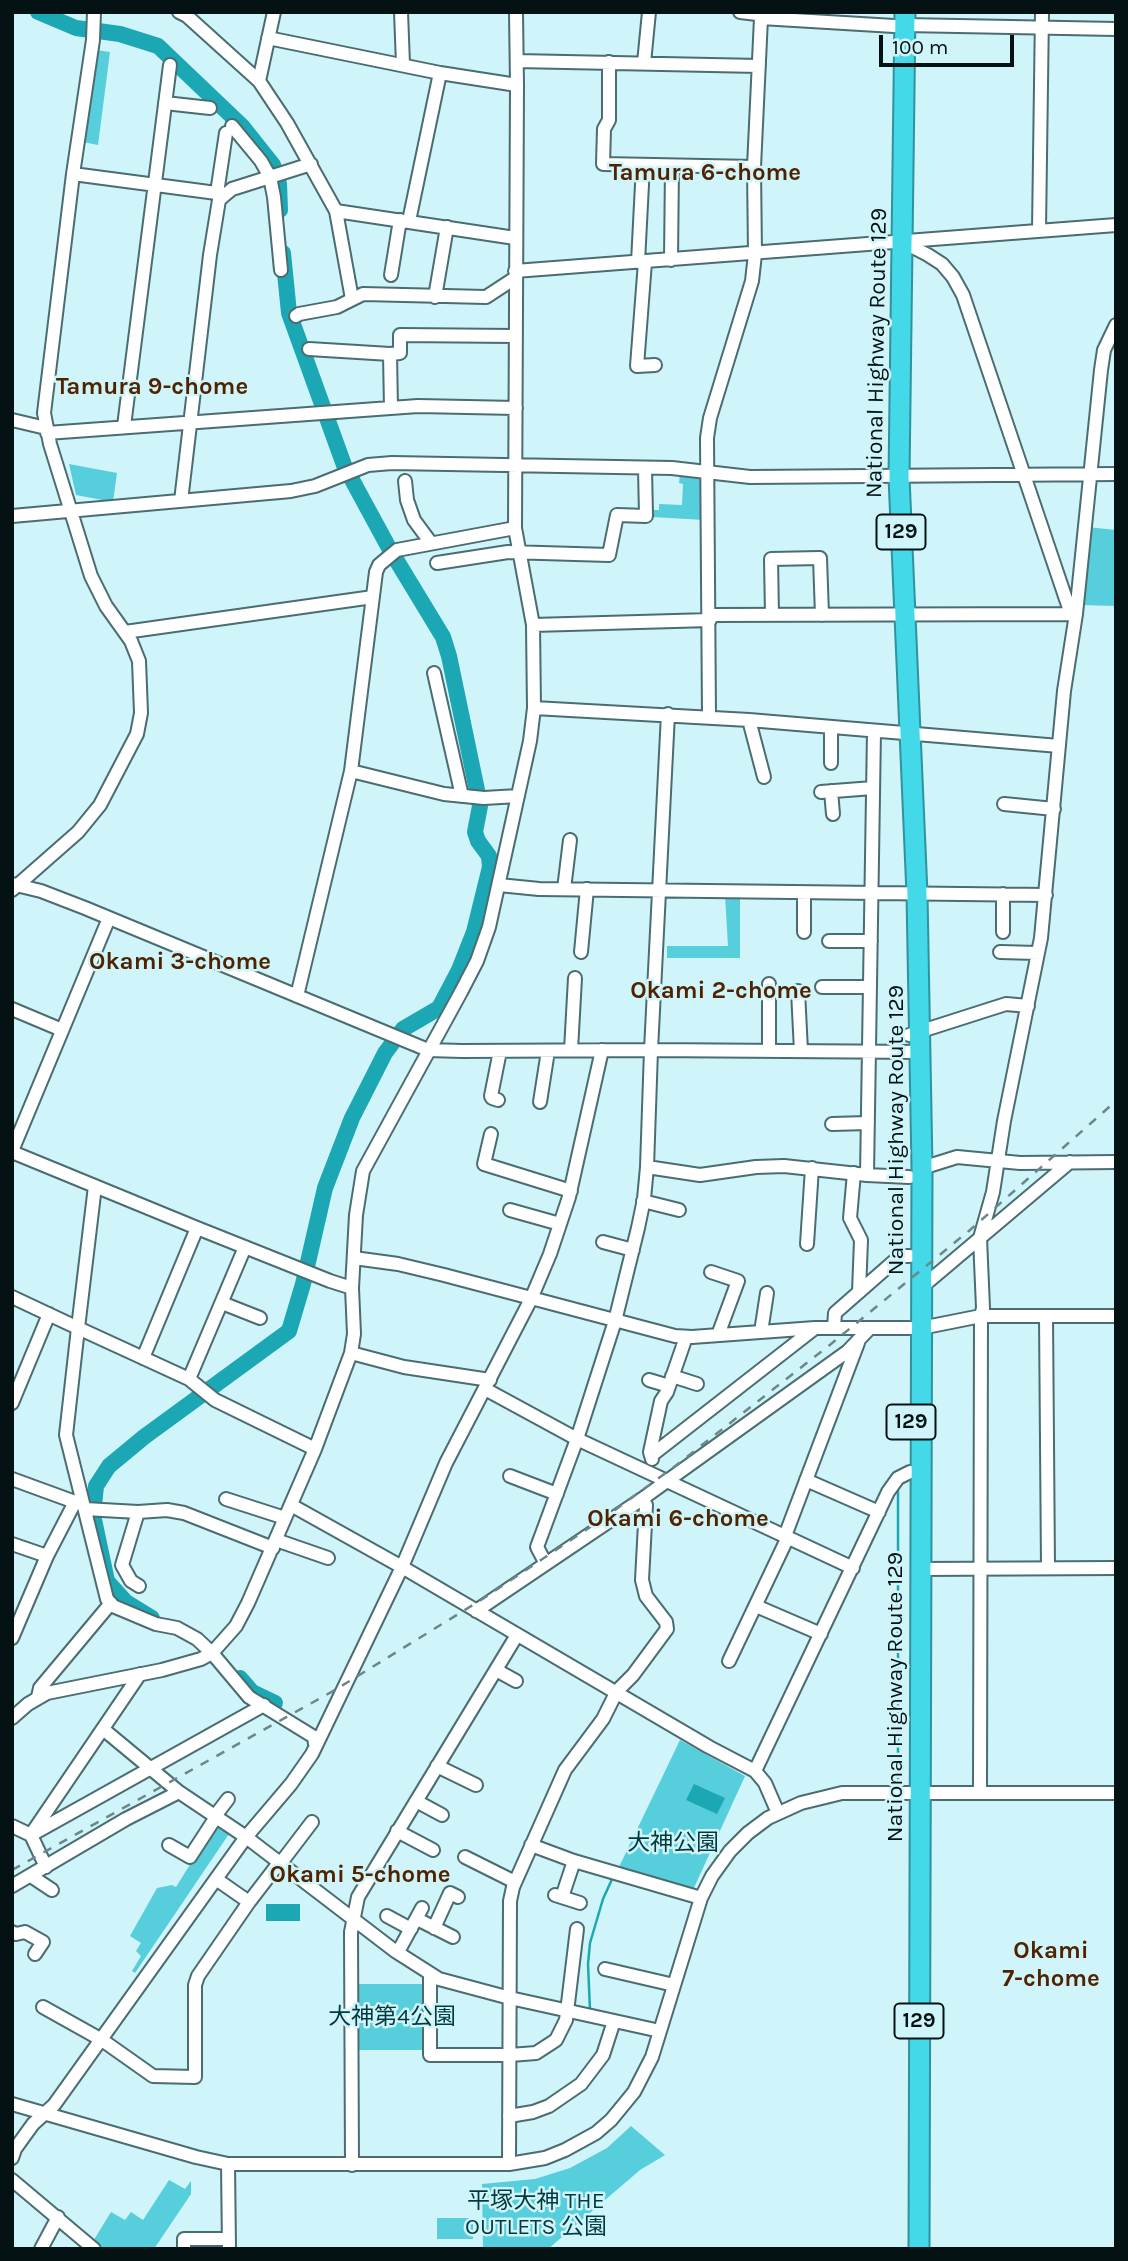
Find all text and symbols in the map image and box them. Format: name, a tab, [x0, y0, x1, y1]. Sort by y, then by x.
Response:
scale bar	[883, 21, 1018, 65]
text: 100 m	[892, 35, 949, 59]
district label: Tamura 6-chome	[609, 159, 801, 187]
street label: National Highway Route 129	[861, 208, 893, 498]
district label: Tamura 9-chome	[56, 373, 248, 401]
road number: 129	[876, 514, 926, 550]
district label: Okami 3-chome	[89, 948, 271, 976]
district label: Okami 2-chome	[630, 977, 812, 1005]
street label: National Highway Route 129	[882, 985, 910, 1275]
road number: 129	[886, 1404, 936, 1440]
district label: Okami 6-chome	[587, 1505, 769, 1533]
street label: National Highway Route 129	[881, 1552, 909, 1842]
park label: 大神公園	[627, 1829, 719, 1857]
district label: Okami 5-chome	[269, 1861, 451, 1889]
district label: Okami 7-chome	[1002, 1937, 1100, 1993]
park label: 大神第4公園	[328, 2003, 456, 2031]
road number: 129	[894, 2004, 944, 2038]
park label: 平塚大神 THE OUTLETS 公園	[465, 2187, 607, 2241]

